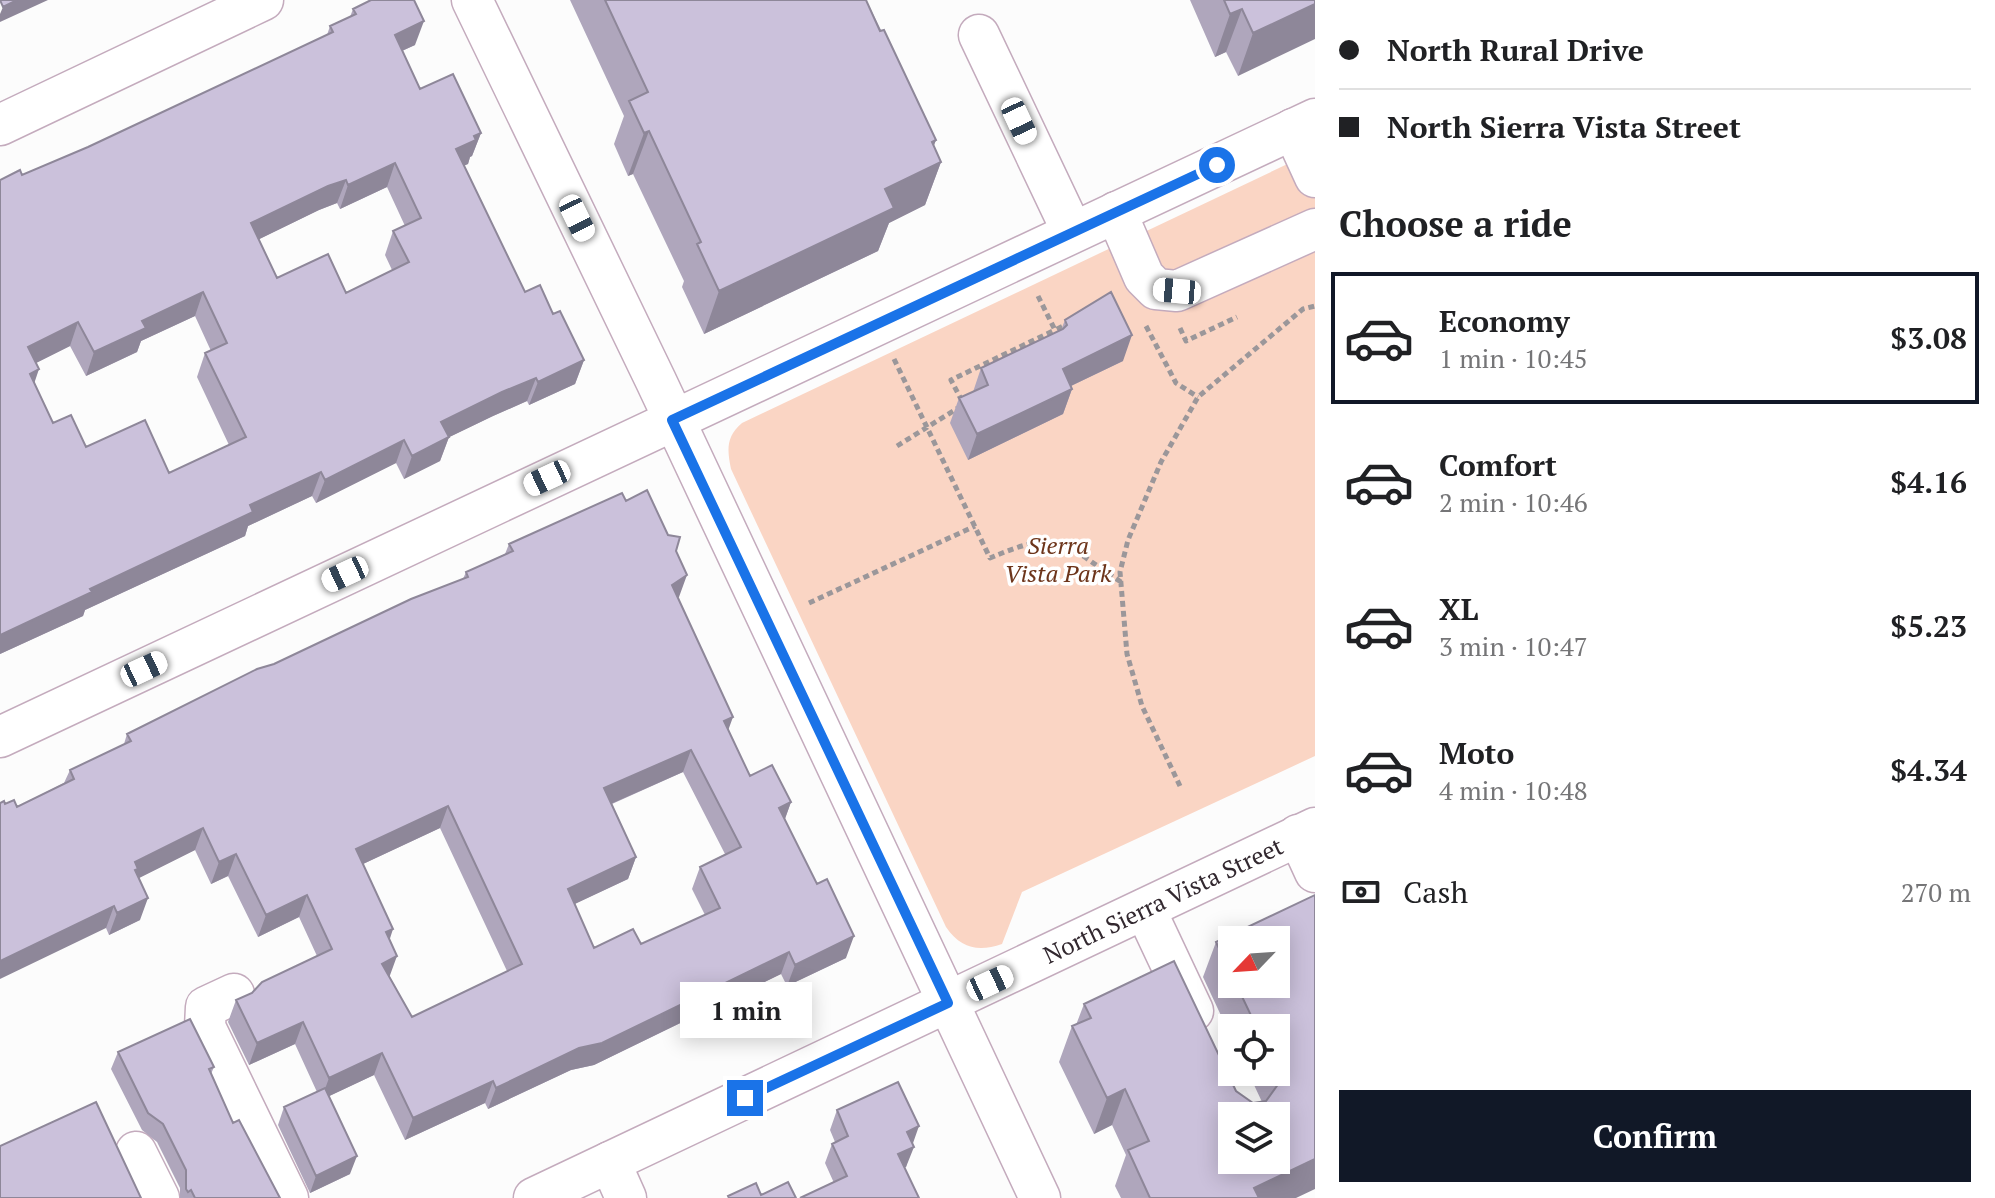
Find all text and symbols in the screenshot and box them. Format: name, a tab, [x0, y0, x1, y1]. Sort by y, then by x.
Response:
text: North Rural Drive	[1387, 30, 1644, 70]
car	[998, 94, 1040, 148]
text: North Sierra Vista Street	[1387, 107, 1741, 147]
route start	[1199, 147, 1235, 183]
car	[556, 191, 598, 245]
text: Choose a ride	[1339, 200, 1572, 247]
car	[1152, 277, 1202, 305]
text: Economy	[1439, 301, 1570, 341]
icon: car	[1343, 302, 1415, 374]
text: $3.08	[1890, 318, 1967, 358]
text: 1 min · 10:45	[1439, 341, 1588, 375]
text: Comfort	[1439, 445, 1557, 485]
icon: car	[1343, 446, 1415, 518]
car	[520, 457, 574, 499]
text: $4.16	[1890, 462, 1967, 502]
text: 2 min · 10:46	[1439, 485, 1588, 519]
park label: Sierra Vista Park	[1005, 529, 1112, 589]
car	[318, 553, 372, 595]
text: XL	[1439, 589, 1478, 629]
icon: car	[1343, 590, 1415, 662]
text: $5.23	[1890, 606, 1967, 646]
text: 3 min · 10:47	[1439, 629, 1588, 663]
car	[117, 648, 171, 690]
text: Moto	[1439, 733, 1514, 773]
icon: car	[1343, 734, 1415, 806]
text: $4.34	[1890, 750, 1967, 790]
text: 4 min · 10:48	[1439, 773, 1588, 807]
street label: North Sierra Vista Street	[1038, 829, 1288, 971]
icon: cash	[1339, 870, 1383, 914]
text: Cash	[1403, 872, 1468, 912]
text: 270 m	[1901, 875, 1971, 909]
north arrow	[1218, 926, 1290, 998]
map controls	[1218, 926, 1290, 1174]
car	[963, 962, 1017, 1004]
callout: 1 min	[679, 982, 811, 1038]
text: 1 min	[710, 993, 782, 1027]
button: locate	[1218, 1014, 1290, 1086]
route end	[727, 1080, 763, 1116]
button: Confirm	[1339, 1090, 1971, 1182]
button: layers	[1218, 1102, 1290, 1174]

